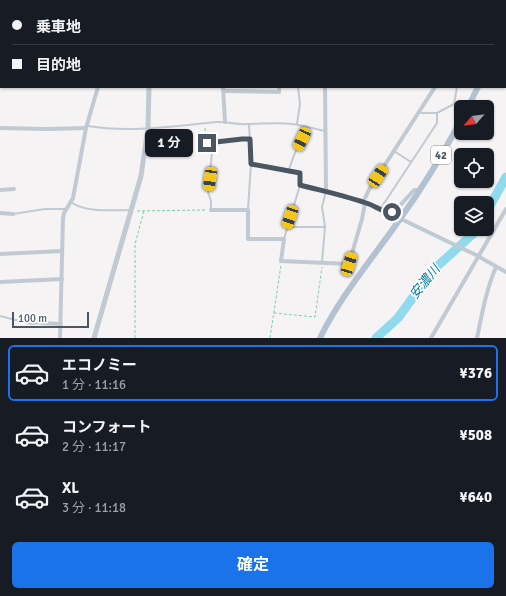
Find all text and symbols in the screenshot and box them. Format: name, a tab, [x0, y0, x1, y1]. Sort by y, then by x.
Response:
text: 乗車地	[36, 18, 81, 36]
text: 目的地	[36, 56, 81, 74]
north arrow	[454, 100, 494, 140]
map controls	[454, 100, 494, 236]
car	[291, 126, 313, 152]
callout: 1 分	[145, 129, 193, 157]
route end	[198, 134, 216, 152]
text: 1 分	[158, 135, 180, 151]
road number: 42	[431, 146, 451, 164]
button: locate	[454, 148, 494, 188]
car	[366, 163, 390, 189]
car	[202, 166, 218, 192]
button: layers	[454, 196, 494, 236]
route start	[383, 203, 401, 221]
car	[281, 204, 299, 230]
car	[340, 251, 358, 277]
water label: 安濃川	[407, 260, 445, 302]
scale bar	[12, 310, 89, 329]
text: 100 m	[18, 312, 47, 325]
icon: car	[14, 355, 50, 391]
text: エコノミー	[62, 356, 137, 374]
text: ¥376	[460, 364, 492, 382]
text: 1 分 · 11:16	[62, 377, 126, 393]
icon: car	[14, 417, 50, 453]
text: コンフォート	[62, 418, 152, 436]
text: ¥508	[460, 426, 492, 444]
text: 2 分 · 11:17	[62, 439, 126, 455]
icon: car	[14, 479, 50, 515]
text: XL	[62, 479, 79, 497]
text: ¥640	[460, 488, 492, 506]
text: 3 分 · 11:18	[62, 500, 126, 516]
button: 確定	[12, 542, 494, 588]

